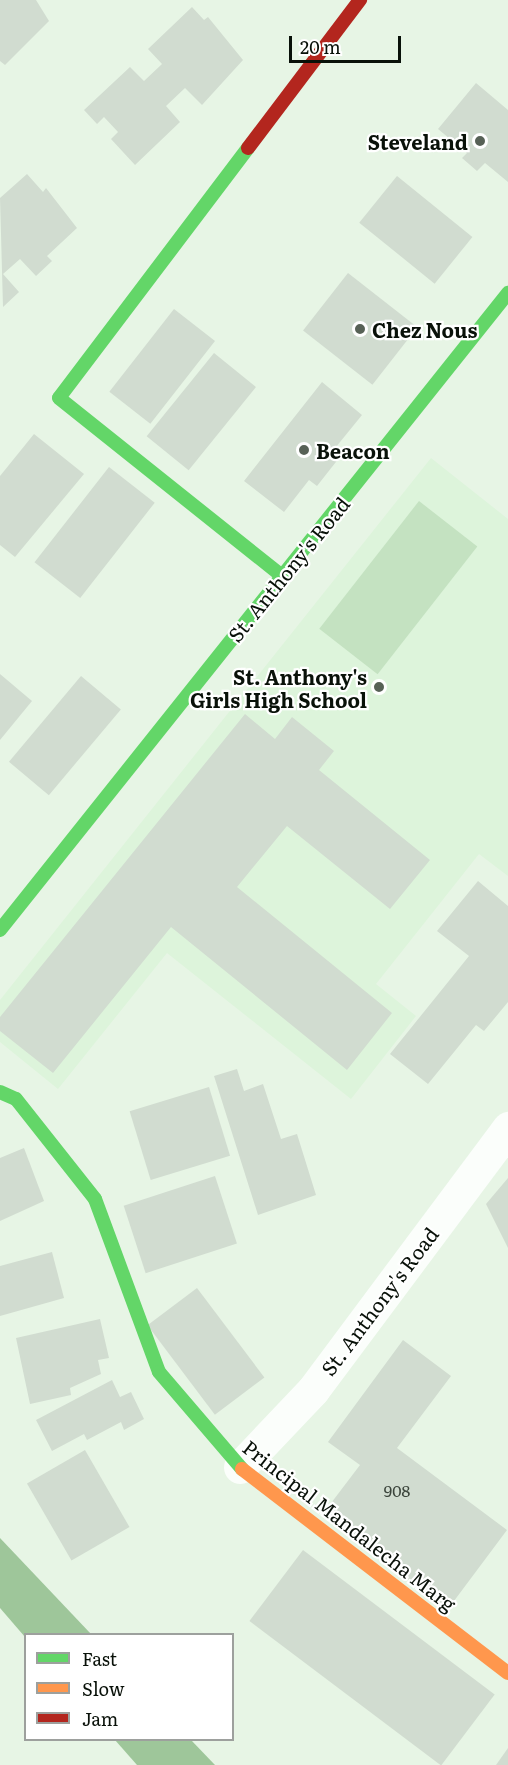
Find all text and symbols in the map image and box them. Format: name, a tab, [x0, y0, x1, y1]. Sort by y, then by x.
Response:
scale bar	[292, 24, 404, 62]
text: 20 m	[300, 33, 341, 60]
place label: Steveland	[368, 129, 468, 153]
marker: Steveland	[473, 134, 487, 148]
place label: Chez Nous	[372, 317, 477, 341]
marker: Chez Nous	[353, 322, 367, 336]
place label: Beacon	[316, 438, 390, 462]
marker: Beacon	[297, 443, 311, 457]
street label: St. Anthony's Road	[222, 492, 354, 646]
place label: St. Anthony's Girls High School	[190, 664, 367, 711]
marker: St. Anthony's Girls High School	[372, 680, 386, 694]
street label: St. Anthony's Road	[315, 1222, 443, 1380]
street label: Principal Mandalecha Marg	[239, 1434, 461, 1616]
house number: 908	[384, 1480, 410, 1500]
legend	[24, 1633, 234, 1741]
text: Fast	[82, 1645, 117, 1672]
text: Slow	[82, 1675, 124, 1702]
text: Jam	[82, 1705, 118, 1732]

